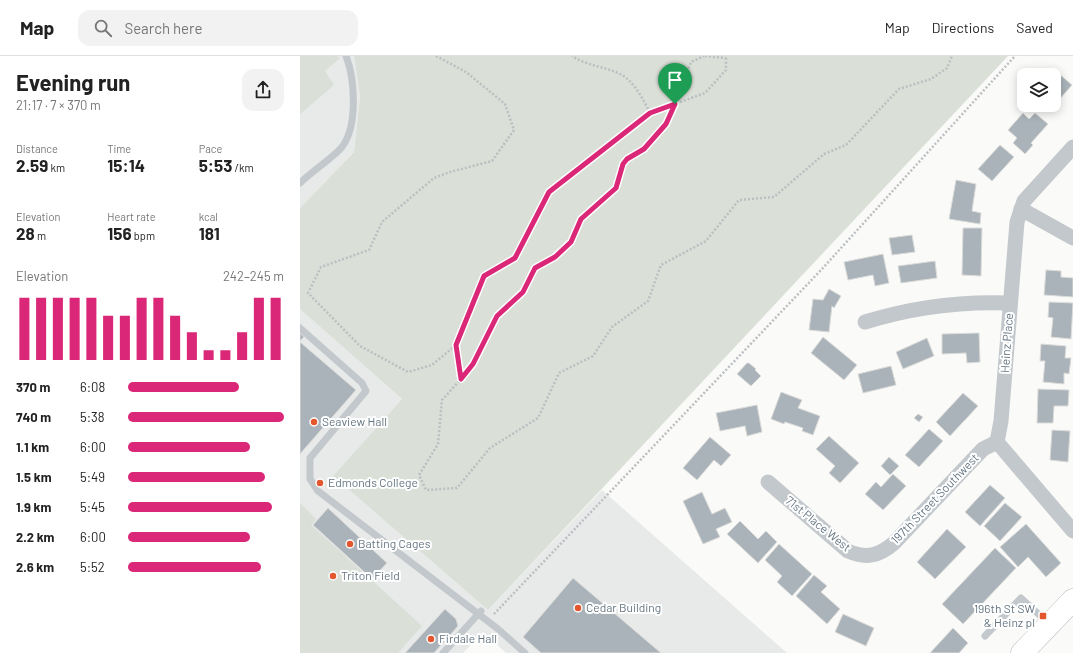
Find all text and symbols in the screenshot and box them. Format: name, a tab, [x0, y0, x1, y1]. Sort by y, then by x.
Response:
search box	[78, 10, 358, 46]
text: Map	[20, 16, 54, 39]
icon: search	[92, 17, 114, 39]
text: Search here	[124, 19, 202, 37]
text: Map	[885, 19, 910, 36]
text: Directions	[932, 19, 994, 36]
text: Saved	[1016, 19, 1053, 36]
pin	[658, 63, 692, 104]
map controls	[1017, 68, 1061, 112]
button: layers	[1017, 68, 1061, 112]
text: Evening run	[16, 69, 130, 95]
button: share	[242, 69, 284, 111]
icon: arrive	[664, 69, 686, 91]
text: 21:17 · 7 × 370 m	[16, 97, 101, 113]
text: Distance	[16, 142, 58, 155]
text: Time	[107, 142, 131, 155]
text: Pace	[199, 142, 222, 155]
text: 2.59	[16, 155, 48, 175]
text: 15:14	[107, 155, 145, 175]
text: 5:53	[199, 155, 232, 175]
text: km	[48, 161, 65, 174]
text: /km	[232, 161, 254, 174]
text: Elevation	[16, 210, 60, 223]
text: Heart rate	[107, 210, 156, 223]
text: kcal	[199, 210, 218, 223]
text: 28	[16, 223, 35, 243]
text: 156	[107, 223, 132, 243]
text: 181	[199, 223, 220, 243]
text: m	[35, 229, 46, 242]
text: bpm	[132, 229, 155, 242]
text: Elevation	[16, 268, 68, 284]
text: 242–245 m	[223, 268, 284, 284]
street label: Heinz Place	[997, 312, 1015, 373]
text: 370 m	[16, 379, 50, 395]
text: 6:08	[80, 379, 105, 395]
text: 740 m	[16, 409, 51, 425]
text: 5:38	[80, 409, 105, 425]
place label: Seaview Hall	[322, 414, 387, 428]
marker: Seaview Hall	[309, 417, 319, 427]
text: 1.1 km	[16, 439, 49, 455]
text: 6:00	[80, 439, 106, 455]
street label: 197th Street Southwest	[888, 450, 981, 546]
text: 1.5 km	[16, 469, 52, 485]
text: 5:49	[80, 469, 105, 485]
place label: Edmonds College	[328, 475, 418, 489]
marker: Edmonds College	[315, 478, 325, 488]
street label: 71st Place West	[783, 493, 854, 554]
text: 1.9 km	[16, 499, 51, 515]
text: 5:45	[80, 499, 105, 515]
text: 2.2 km	[16, 529, 54, 545]
text: 6:00	[80, 529, 106, 545]
place label: Batting Cages	[358, 536, 431, 550]
marker: Batting Cages	[345, 539, 355, 549]
text: 2.6 km	[16, 559, 54, 575]
text: 5:52	[80, 559, 105, 575]
place label: Triton Field	[341, 568, 400, 582]
marker: Triton Field	[328, 571, 338, 581]
place label: Cedar Building	[586, 600, 661, 614]
place label: 196th St SW & Heinz pl	[974, 601, 1035, 629]
marker: Cedar Building	[573, 603, 583, 613]
marker: 196th St SW & Heinz pl	[1038, 611, 1048, 621]
place label: Firdale Hall	[439, 631, 497, 645]
marker: Firdale Hall	[426, 634, 436, 644]

